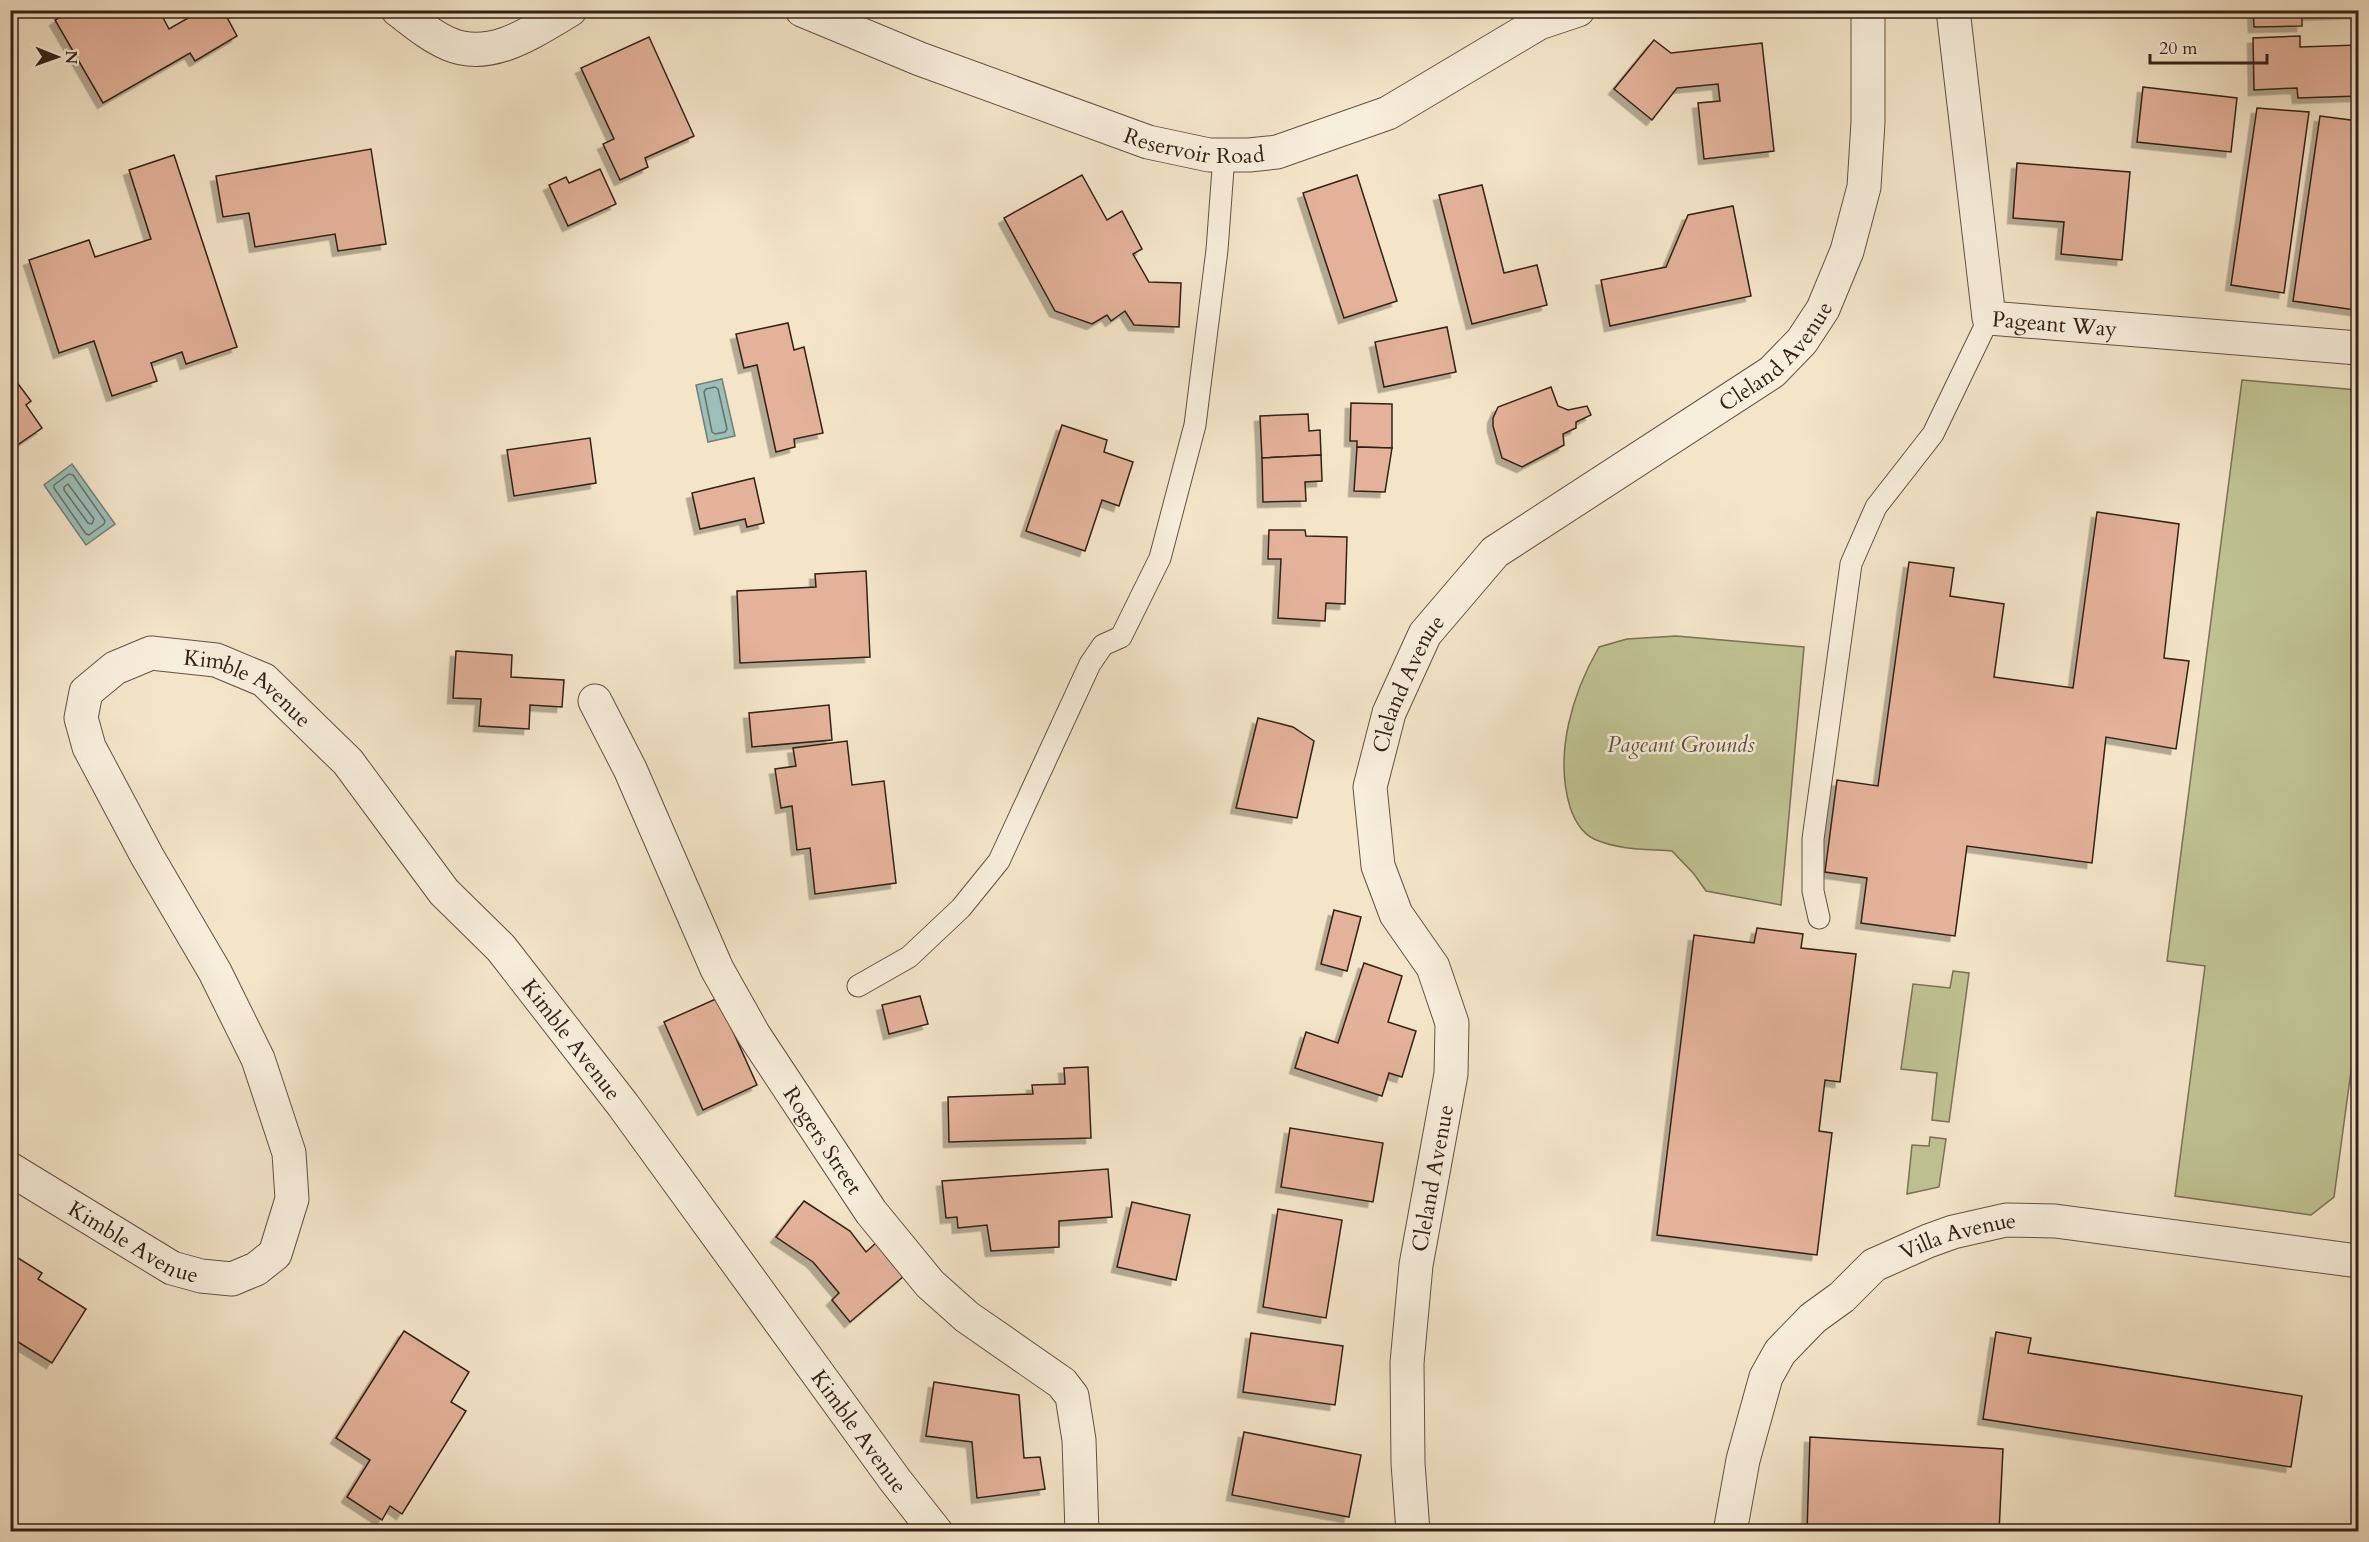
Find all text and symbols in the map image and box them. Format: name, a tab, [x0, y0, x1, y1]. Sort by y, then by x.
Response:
north arrow	[27, 27, 87, 87]
scale bar	[2150, 27, 2267, 65]
text: 20 m	[2159, 36, 2198, 61]
text: N	[60, 50, 82, 64]
street label: Reservoir Road	[1119, 120, 1266, 171]
street label: Cleland Avenue	[1713, 298, 1840, 419]
street label: Pageant Way	[1991, 304, 2119, 344]
street label: Cleland Avenue	[1365, 608, 1452, 756]
street label: Kimble Avenue	[182, 643, 318, 734]
park label: Pageant Grounds	[1607, 730, 1755, 760]
street label: Kimble Avenue	[515, 973, 628, 1107]
street label: Rogers Street	[776, 1081, 869, 1200]
street label: Cleland Avenue	[1405, 1102, 1461, 1254]
street label: Kimble Avenue	[62, 1194, 202, 1291]
street label: Villa Avenue	[1895, 1206, 2016, 1268]
street label: Kimble Avenue	[804, 1364, 914, 1500]

